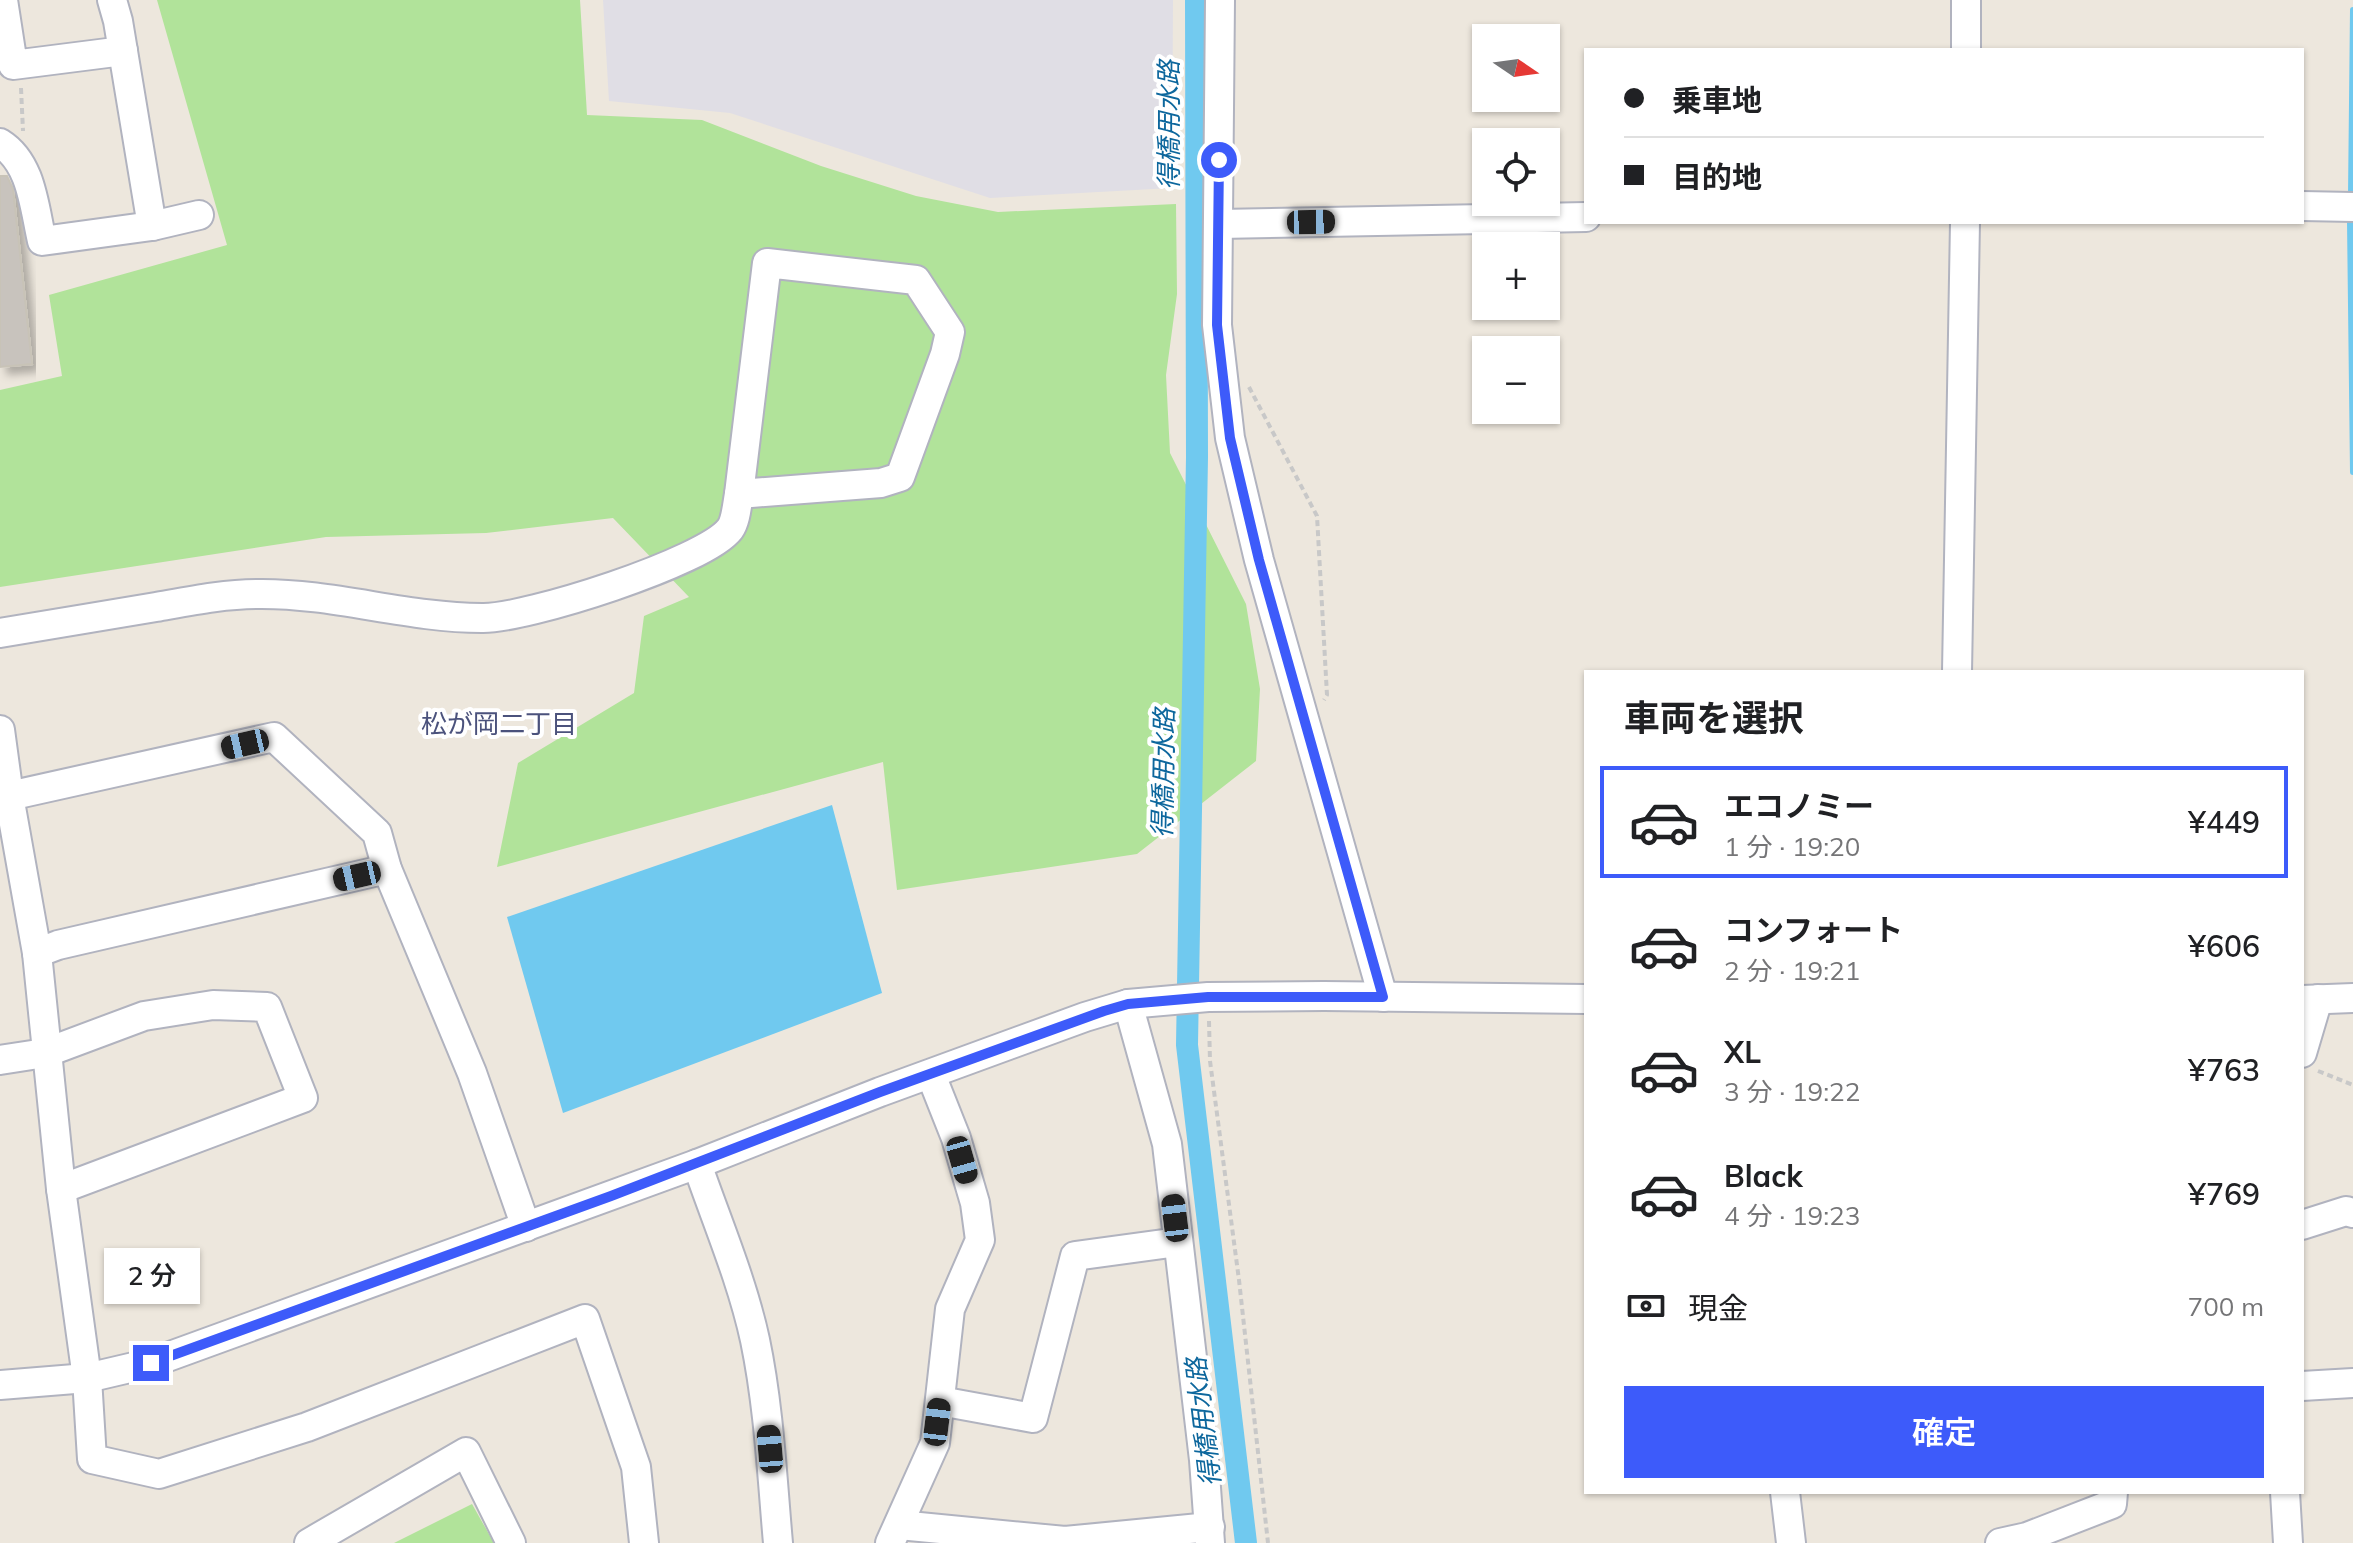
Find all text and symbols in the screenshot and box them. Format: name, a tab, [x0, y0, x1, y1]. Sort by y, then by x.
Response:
north arrow	[1472, 24, 1560, 112]
map controls	[1472, 24, 1560, 424]
water label: 得橋用水路	[1152, 58, 1185, 190]
text: 乗車地	[1672, 81, 1762, 119]
button: locate	[1472, 128, 1560, 216]
route start	[1201, 142, 1237, 178]
text: 目的地	[1672, 158, 1762, 196]
car	[1287, 210, 1335, 234]
button: +	[1472, 232, 1560, 320]
button: −	[1472, 336, 1560, 424]
text: 車両を選択	[1624, 695, 1804, 740]
water label: 得橋用水路	[1145, 706, 1181, 838]
district label: 松が岡二丁目	[421, 707, 577, 740]
car	[219, 727, 271, 761]
icon: car	[1628, 786, 1700, 858]
text: エコノミー	[1724, 787, 1874, 825]
text: ¥449	[2188, 803, 2260, 841]
text: 1 分 · 19:20	[1724, 830, 1860, 863]
car	[331, 859, 383, 893]
icon: car	[1628, 910, 1700, 982]
text: コンフォート	[1724, 911, 1903, 949]
text: ¥606	[2188, 927, 2260, 965]
text: 2 分 · 19:21	[1724, 954, 1860, 987]
text: XL	[1724, 1033, 1761, 1071]
icon: car	[1628, 1034, 1700, 1106]
text: ¥763	[2188, 1051, 2260, 1089]
text: 3 分 · 19:22	[1724, 1075, 1860, 1108]
car	[944, 1134, 980, 1186]
text: Black	[1724, 1157, 1803, 1195]
icon: car	[1628, 1158, 1700, 1230]
text: ¥769	[2188, 1175, 2260, 1213]
car	[1160, 1193, 1190, 1243]
text: 4 分 · 19:23	[1724, 1199, 1860, 1232]
callout: 2 分	[103, 1247, 199, 1303]
text: 2 分	[128, 1259, 176, 1292]
icon: cash	[1624, 1284, 1668, 1328]
text: 現金	[1688, 1289, 1748, 1327]
text: 700 m	[2188, 1290, 2264, 1323]
route end	[133, 1345, 169, 1381]
water label: 得橋用水路	[1178, 1353, 1227, 1489]
button: 確定	[1624, 1386, 2264, 1478]
car	[922, 1397, 952, 1447]
car	[756, 1424, 784, 1474]

